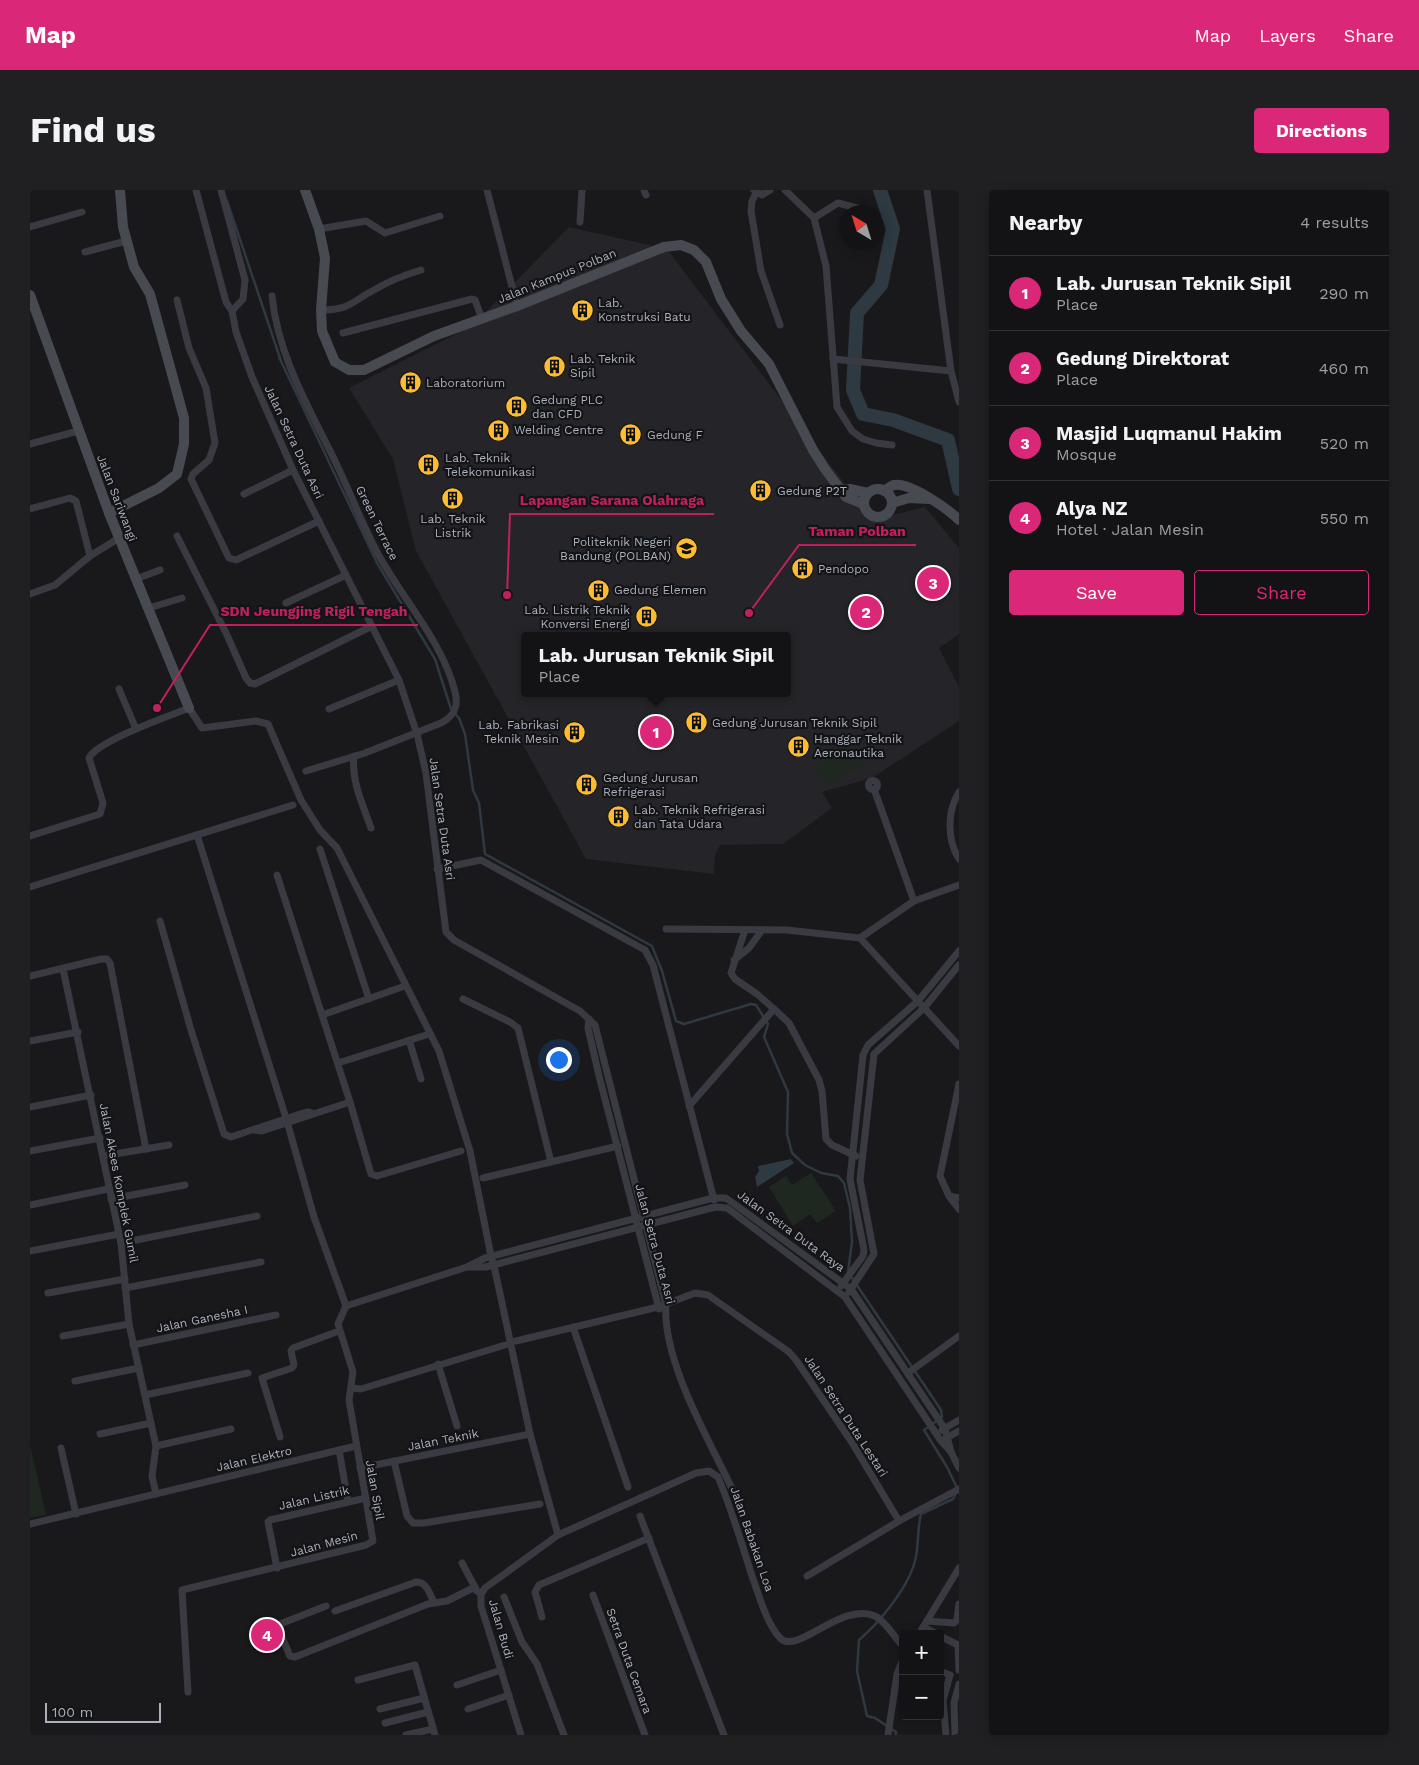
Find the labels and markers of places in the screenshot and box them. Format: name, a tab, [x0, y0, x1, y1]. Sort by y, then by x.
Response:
place label: Lab. Konstruksi Batu	[598, 296, 691, 324]
building icon: Lab. Konstruksi Batu	[570, 298, 594, 322]
place label: Lab. Teknik Sipil	[570, 352, 635, 380]
building icon: Lab. Teknik Sipil	[542, 354, 566, 378]
building icon: Laboratorium	[398, 371, 422, 395]
place label: Laboratorium	[426, 376, 505, 390]
place label: Gedung PLC dan CFD	[532, 393, 603, 421]
building icon: Gedung PLC dan CFD	[504, 395, 528, 419]
building icon: Welding Centre	[486, 418, 510, 442]
place label: Welding Centre	[514, 423, 604, 437]
building icon: Gedung F	[619, 423, 643, 447]
place label: Gedung F	[647, 428, 703, 442]
place label: Lab. Teknik Telekomunikasi	[445, 451, 535, 479]
building icon: Lab. Teknik Telekomunikasi	[417, 453, 441, 477]
building icon: Gedung P2T	[749, 479, 773, 503]
place label: Gedung P2T	[777, 484, 847, 498]
callout: Lapangan Sarana Olahraga	[510, 485, 714, 514]
building icon: Lab. Teknik Listrik	[441, 486, 465, 510]
place label: Lab. Teknik Listrik	[420, 512, 486, 540]
callout: Taman Polban	[799, 516, 916, 545]
place label: Politeknik Negeri Bandung (POLBAN)	[560, 535, 671, 563]
school or university icon: Politeknik Negeri Bandung (POLBAN)	[675, 537, 699, 561]
building icon: Pendopo	[790, 557, 814, 581]
place label: Pendopo	[818, 562, 869, 576]
pin: 3	[917, 564, 949, 602]
building icon: Gedung Elemen	[586, 578, 610, 602]
place label: Gedung Elemen	[614, 583, 707, 597]
pin: 2	[850, 593, 882, 631]
callout: SDN Jeungjing Rigil Tengah	[210, 596, 418, 625]
place label: Lab. Listrik Teknik Konversi Energi	[524, 603, 630, 631]
building icon: Lab. Listrik Teknik Konversi Energi	[634, 605, 658, 629]
building icon: Gedung Jurusan Teknik Sipil	[684, 711, 708, 735]
pin: 1	[640, 713, 672, 751]
place label: Gedung Jurusan Teknik Sipil	[712, 716, 877, 730]
place label: Lab. Fabrikasi Teknik Mesin	[478, 718, 559, 746]
building icon: Lab. Fabrikasi Teknik Mesin	[563, 720, 587, 744]
place label: Hanggar Teknik Aeronautika	[814, 732, 902, 760]
building icon: Hanggar Teknik Aeronautika	[786, 734, 810, 758]
place label: Gedung Jurusan Refrigerasi	[603, 771, 698, 799]
building icon: Gedung Jurusan Refrigerasi	[575, 773, 599, 797]
place label: Lab. Teknik Refrigerasi dan Tata Udara	[634, 803, 765, 831]
building icon: Lab. Teknik Refrigerasi dan Tata Udara	[606, 805, 630, 829]
pin: 4	[251, 1616, 283, 1654]

